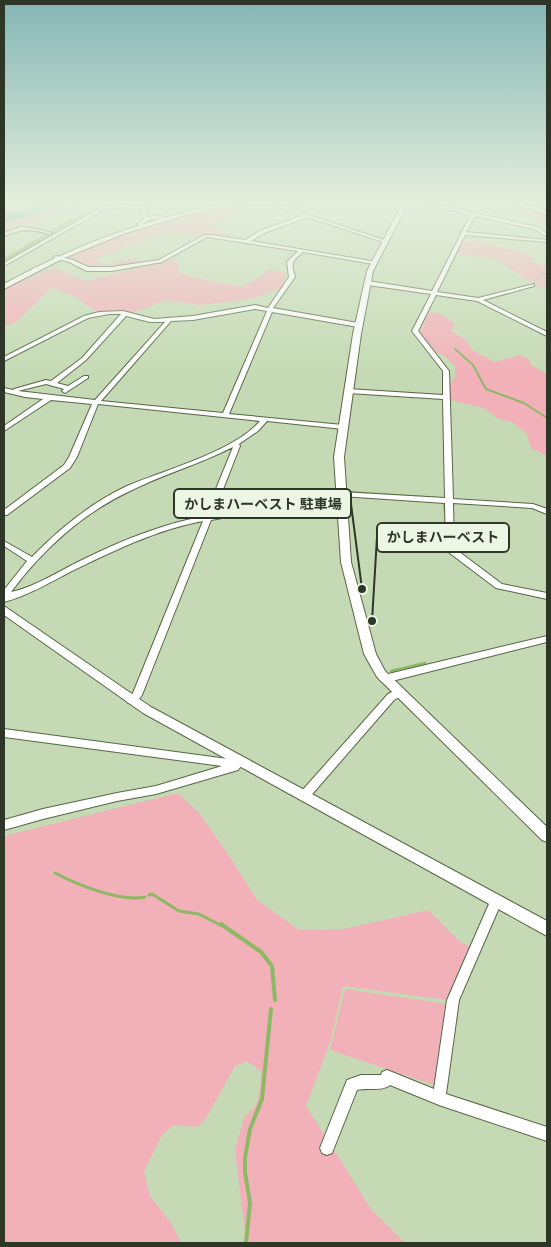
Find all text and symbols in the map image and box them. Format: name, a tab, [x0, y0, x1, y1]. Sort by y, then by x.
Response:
callout: かしまハーベスト 駐車場	[174, 489, 351, 518]
text: かしまハーベスト 駐車場	[184, 496, 342, 513]
callout: かしまハーベスト	[377, 523, 509, 552]
text: かしまハーベスト	[387, 529, 499, 546]

